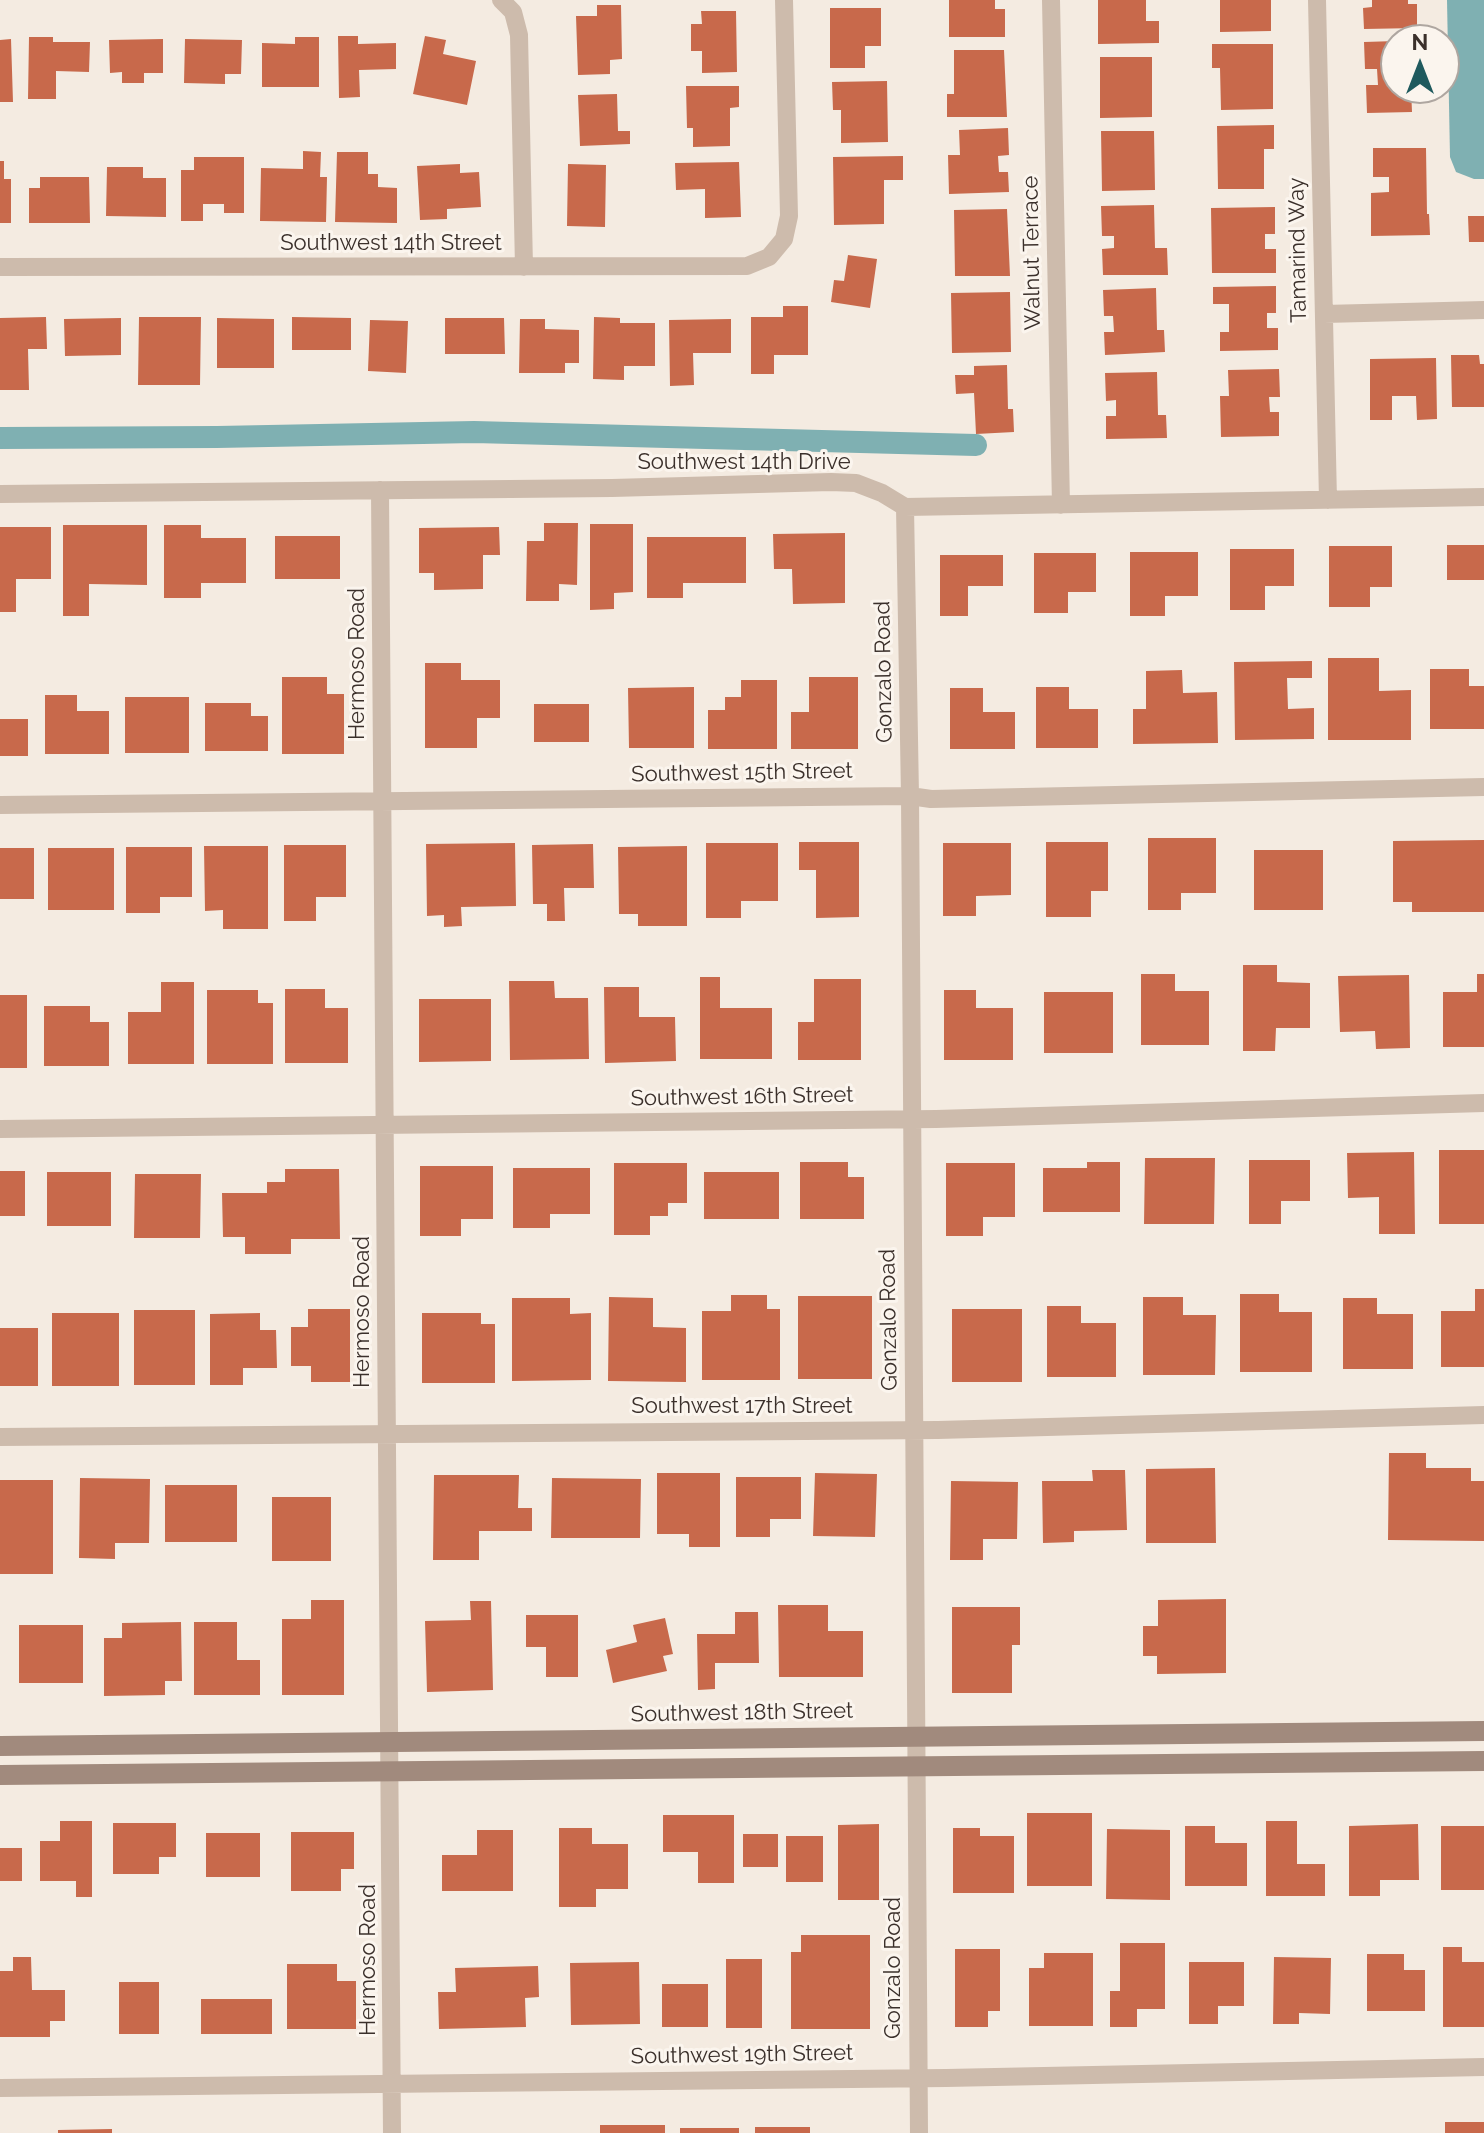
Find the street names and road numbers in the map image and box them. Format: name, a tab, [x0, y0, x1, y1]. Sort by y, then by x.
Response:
street label: Walnut Terrace	[1017, 175, 1047, 331]
street label: Tamarind Way	[1284, 177, 1312, 323]
street label: Southwest 14th Street	[280, 230, 502, 256]
street label: Southwest 14th Drive	[637, 449, 851, 475]
street label: Hermoso Road	[344, 588, 370, 740]
street label: Gonzalo Road	[870, 601, 898, 743]
street label: Southwest 15th Street	[631, 758, 853, 788]
street label: Southwest 16th Street	[630, 1082, 854, 1112]
street label: Hermoso Road	[349, 1236, 375, 1388]
street label: Gonzalo Road	[875, 1249, 903, 1391]
street label: Southwest 17th Street	[631, 1393, 853, 1419]
street label: Southwest 18th Street	[630, 1698, 854, 1728]
street label: Hermoso Road	[355, 1884, 381, 2036]
street label: Gonzalo Road	[880, 1897, 906, 2039]
street label: Southwest 19th Street	[631, 2040, 853, 2070]

